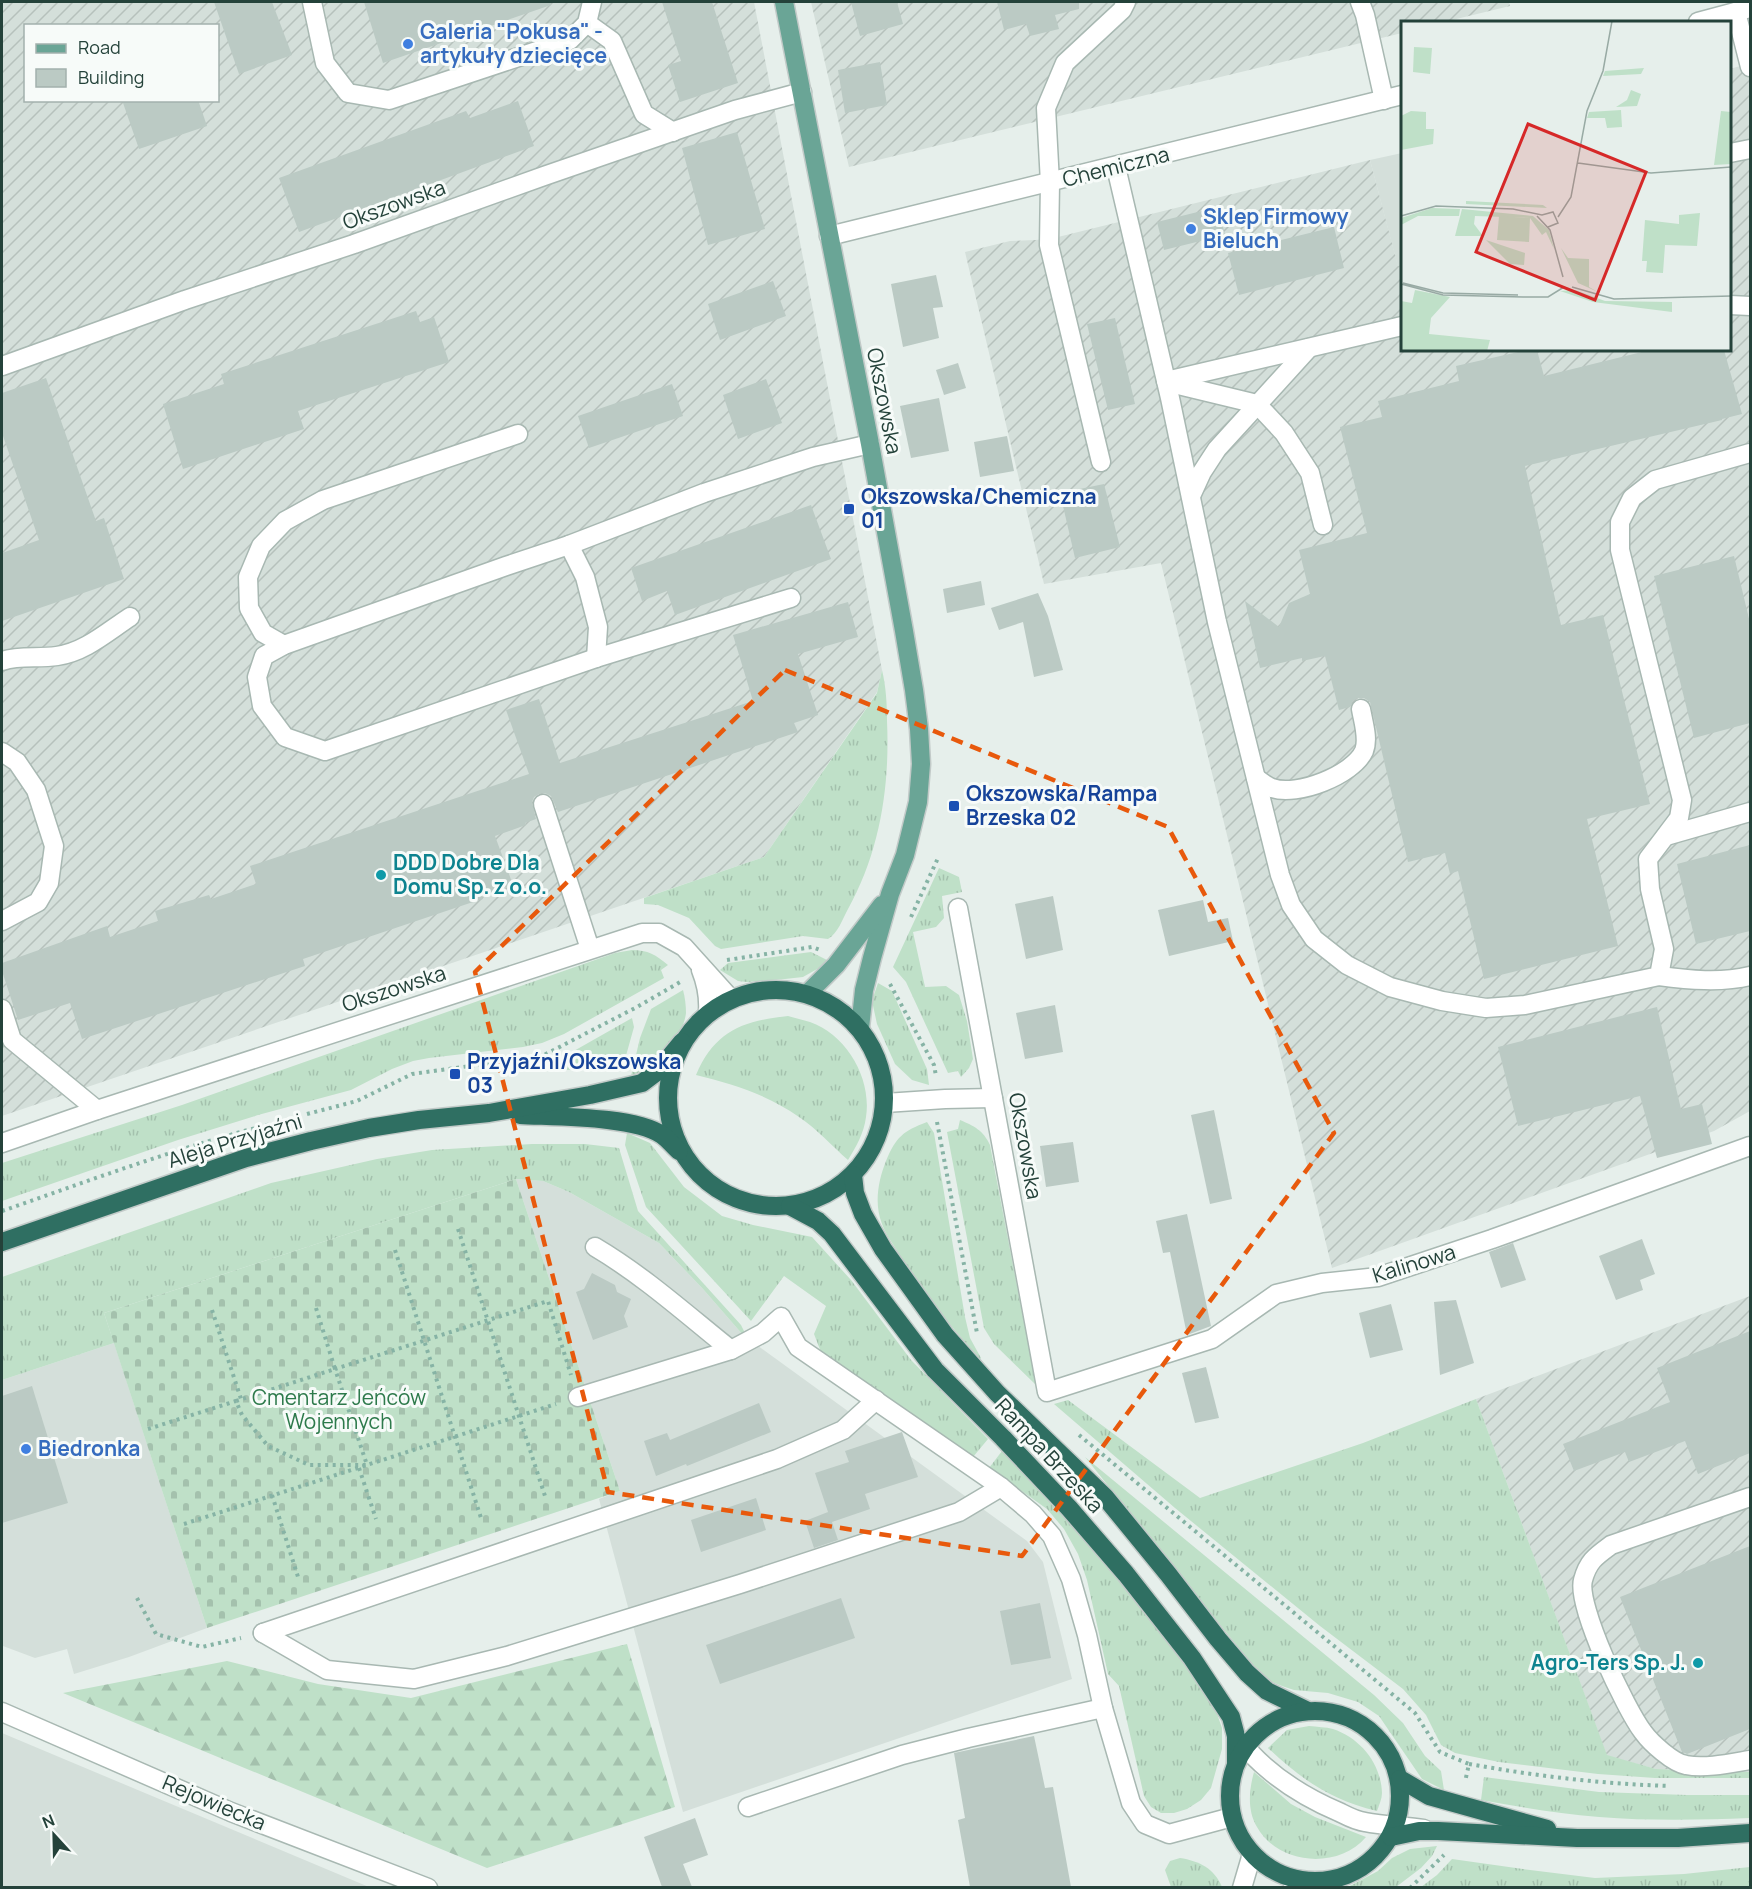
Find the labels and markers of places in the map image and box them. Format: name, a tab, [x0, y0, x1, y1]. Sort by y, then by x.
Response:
place label: Galeria "Pokusa" - artykuły dziecięce	[420, 17, 607, 69]
marker: Galeria "Pokusa" - artykuły dziecięce	[401, 37, 415, 51]
place label: Sklep Firmowy Bieluch	[1203, 202, 1349, 254]
marker: Sklep Firmowy Bieluch	[1184, 222, 1198, 236]
place label: Okszowska/Chemiczna 01	[861, 482, 1097, 534]
marker: Okszowska/Chemiczna 01	[842, 502, 856, 516]
place label: Okszowska/Rampa Brzeska 02	[966, 779, 1157, 831]
marker: Okszowska/Rampa Brzeska 02	[947, 799, 961, 813]
place label: DDD Dobre Dla Domu Sp. z o.o.	[393, 848, 547, 900]
marker: DDD Dobre Dla Domu Sp. z o.o.	[374, 868, 388, 882]
place label: Przyjaźni/Okszowska 03	[467, 1047, 681, 1099]
marker: Przyjaźni/Okszowska 03	[448, 1067, 462, 1081]
place label: Biedronka	[38, 1434, 140, 1462]
marker: Biedronka	[19, 1442, 33, 1456]
place label: Agro-Ters Sp. J.	[1531, 1648, 1686, 1676]
marker: Agro-Ters Sp. J.	[1691, 1656, 1705, 1670]

